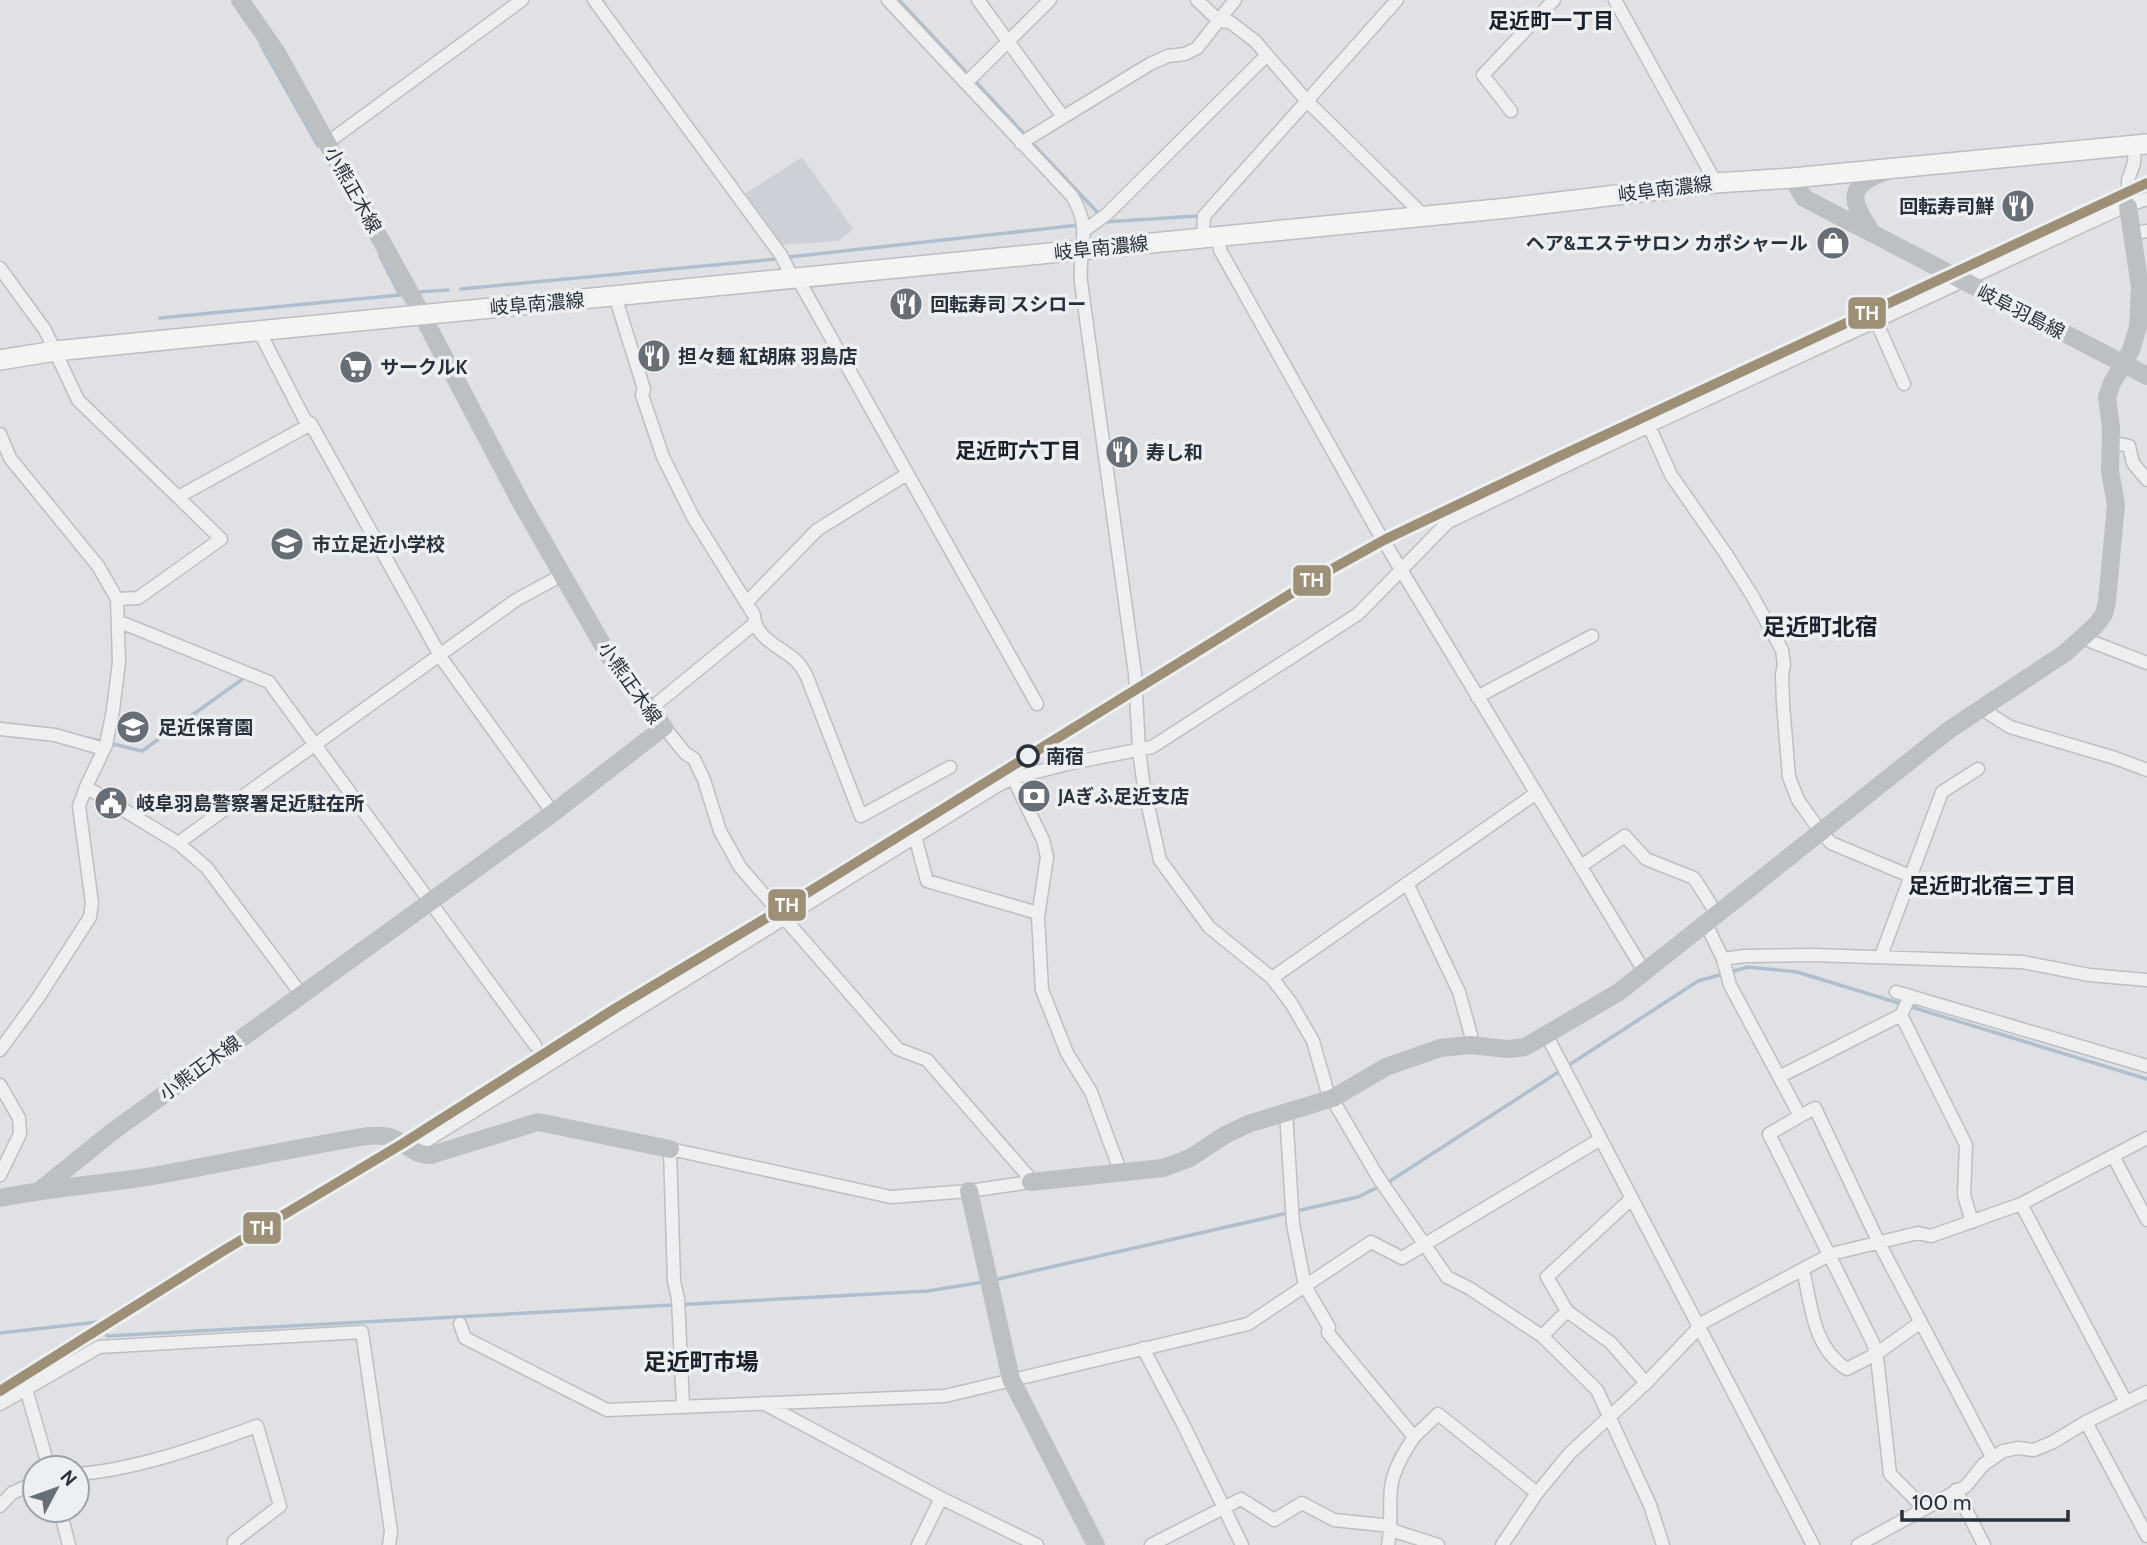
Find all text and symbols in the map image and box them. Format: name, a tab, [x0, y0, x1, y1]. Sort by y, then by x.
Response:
district label: 足近町一丁目	[1488, 8, 1614, 33]
street label: 小熊正木線	[320, 143, 386, 237]
street label: 岐阜南濃線	[1616, 172, 1714, 206]
restaurant icon: 回転寿司鮮	[1999, 187, 2037, 225]
place label: 回転寿司鮮	[1899, 195, 1994, 218]
shop icon: ヘア&エステサロン カポシャール	[1814, 224, 1852, 262]
street label: 岐阜南濃線	[1053, 232, 1149, 264]
place label: ヘア&エステサロン カポシャール	[1526, 232, 1808, 255]
street label: 岐阜羽島線	[1973, 280, 2069, 344]
restaurant icon: 回転寿司 スシロー	[887, 285, 925, 323]
street label: 岐阜南濃線	[489, 288, 585, 320]
place label: 回転寿司 スシロー	[930, 293, 1086, 316]
line badge: TH	[1847, 296, 1887, 330]
text: TH	[1855, 302, 1879, 325]
restaurant icon: 担々麺 紅胡麻 羽島店	[635, 337, 673, 375]
place label: 担々麺 紅胡麻 羽島店	[678, 345, 858, 368]
supermarket icon: サークルK	[337, 348, 375, 386]
place label: サークルK	[380, 356, 467, 379]
restaurant icon: 寿し和	[1103, 433, 1141, 471]
district label: 足近町六丁目	[955, 438, 1081, 463]
place label: 寿し和	[1146, 441, 1203, 464]
school or university icon: 市立足近小学校	[268, 525, 306, 563]
place label: 市立足近小学校	[312, 533, 445, 556]
line badge: TH	[1292, 564, 1332, 597]
text: TH	[1300, 569, 1324, 592]
district label: 足近町北宿	[1763, 613, 1878, 641]
street label: 小熊正木線	[593, 637, 667, 729]
school or university icon: 足近保育園	[114, 708, 152, 746]
place label: 足近保育園	[158, 716, 253, 739]
marker: 南宿	[1017, 745, 1039, 767]
place label: 南宿	[1046, 745, 1084, 768]
bank icon: JAぎふ足近支店	[1015, 777, 1053, 815]
public building icon: 岐阜羽島警察署足近駐在所	[92, 784, 130, 822]
place label: JAぎふ足近支店	[1057, 785, 1189, 808]
place label: 岐阜羽島警察署足近駐在所	[136, 792, 364, 815]
district label: 足近町北宿三丁目	[1908, 873, 2076, 898]
line badge: TH	[767, 888, 807, 922]
text: TH	[775, 894, 799, 917]
street label: 小熊正木線	[155, 1031, 245, 1105]
line badge: TH	[242, 1211, 282, 1245]
text: TH	[250, 1217, 274, 1240]
district label: 足近町市場	[644, 1348, 759, 1376]
north arrow	[21, 1454, 91, 1524]
text: N	[55, 1466, 82, 1491]
scale bar	[1902, 1478, 2068, 1522]
text: 100 m	[1912, 1490, 1971, 1515]

